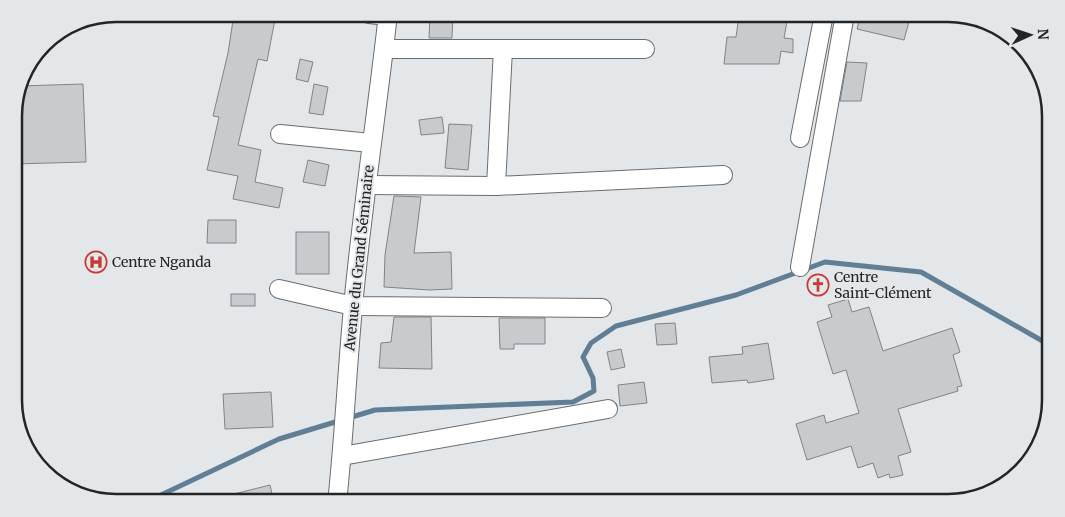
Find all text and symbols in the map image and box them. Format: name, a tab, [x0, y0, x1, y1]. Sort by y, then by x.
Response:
north arrow	[1005, 10, 1055, 60]
text: N	[1034, 28, 1052, 40]
street label: Avenue du Grand Séminaire	[340, 164, 378, 353]
hospital icon: Centre Nganda	[84, 250, 108, 274]
place label: Centre Nganda	[112, 253, 212, 271]
place label: Centre Saint-Clément	[834, 268, 932, 302]
church icon: Centre Saint-Clément	[806, 273, 830, 297]

